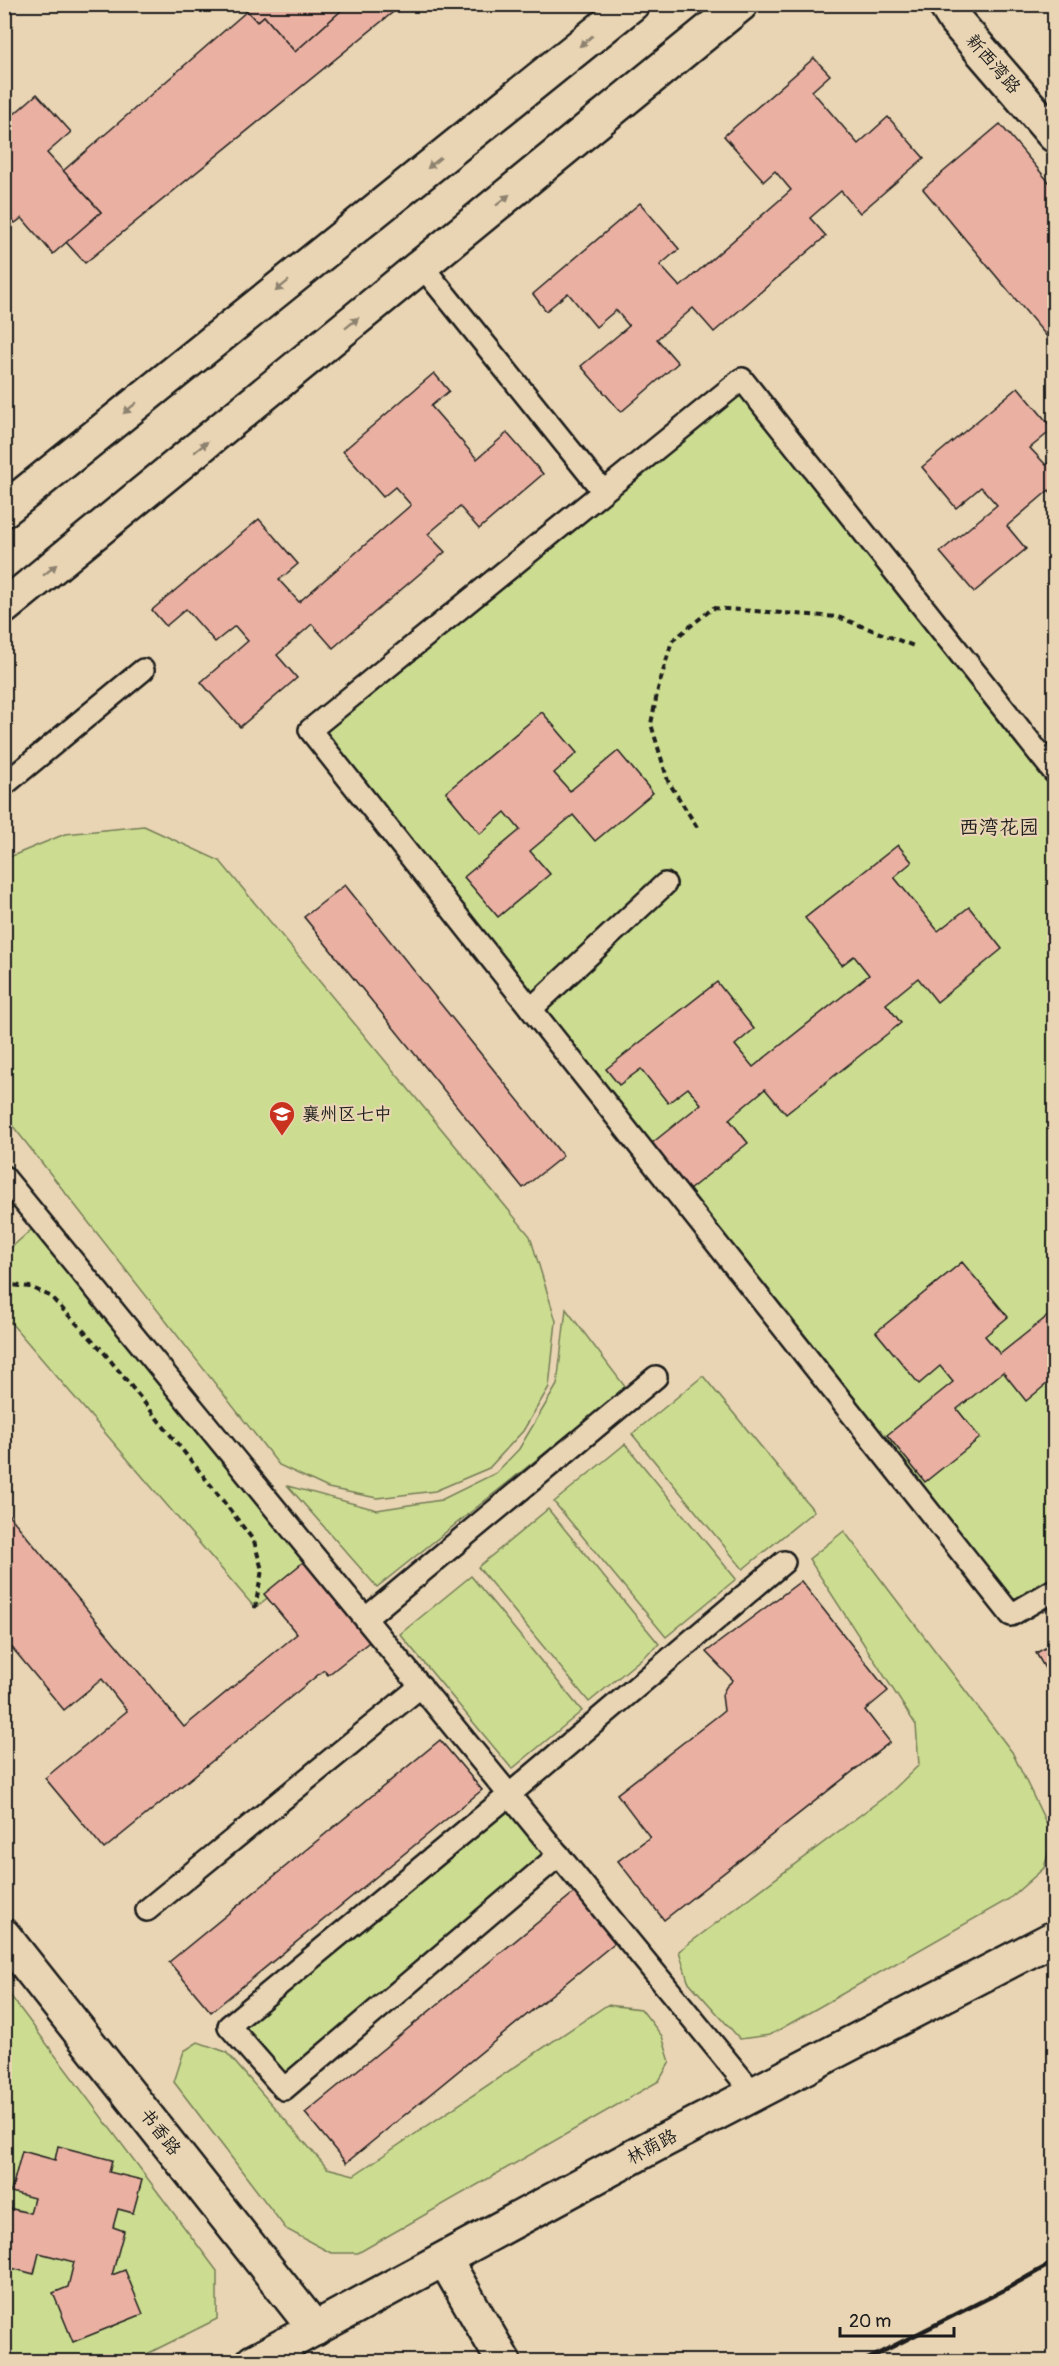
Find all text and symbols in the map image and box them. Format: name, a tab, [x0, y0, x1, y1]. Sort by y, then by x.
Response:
street label: 新西湾路	[961, 29, 1025, 99]
one-way arrow	[578, 35, 594, 48]
one-way arrow	[426, 157, 442, 170]
one-way arrow	[495, 193, 511, 206]
one-way arrow	[274, 279, 290, 292]
one-way arrow	[344, 317, 359, 330]
one-way arrow	[123, 401, 138, 414]
one-way arrow	[193, 440, 209, 453]
one-way arrow	[42, 564, 57, 577]
district label: 西湾花园	[959, 815, 1039, 840]
school or university icon: 襄州区七中	[267, 1099, 297, 1137]
place label: 襄州区七中	[302, 1103, 392, 1126]
street label: 书香路	[134, 2104, 186, 2160]
street label: 林荫路	[623, 2124, 681, 2170]
scale bar	[840, 2300, 954, 2338]
text: 20 m	[849, 2310, 891, 2333]

